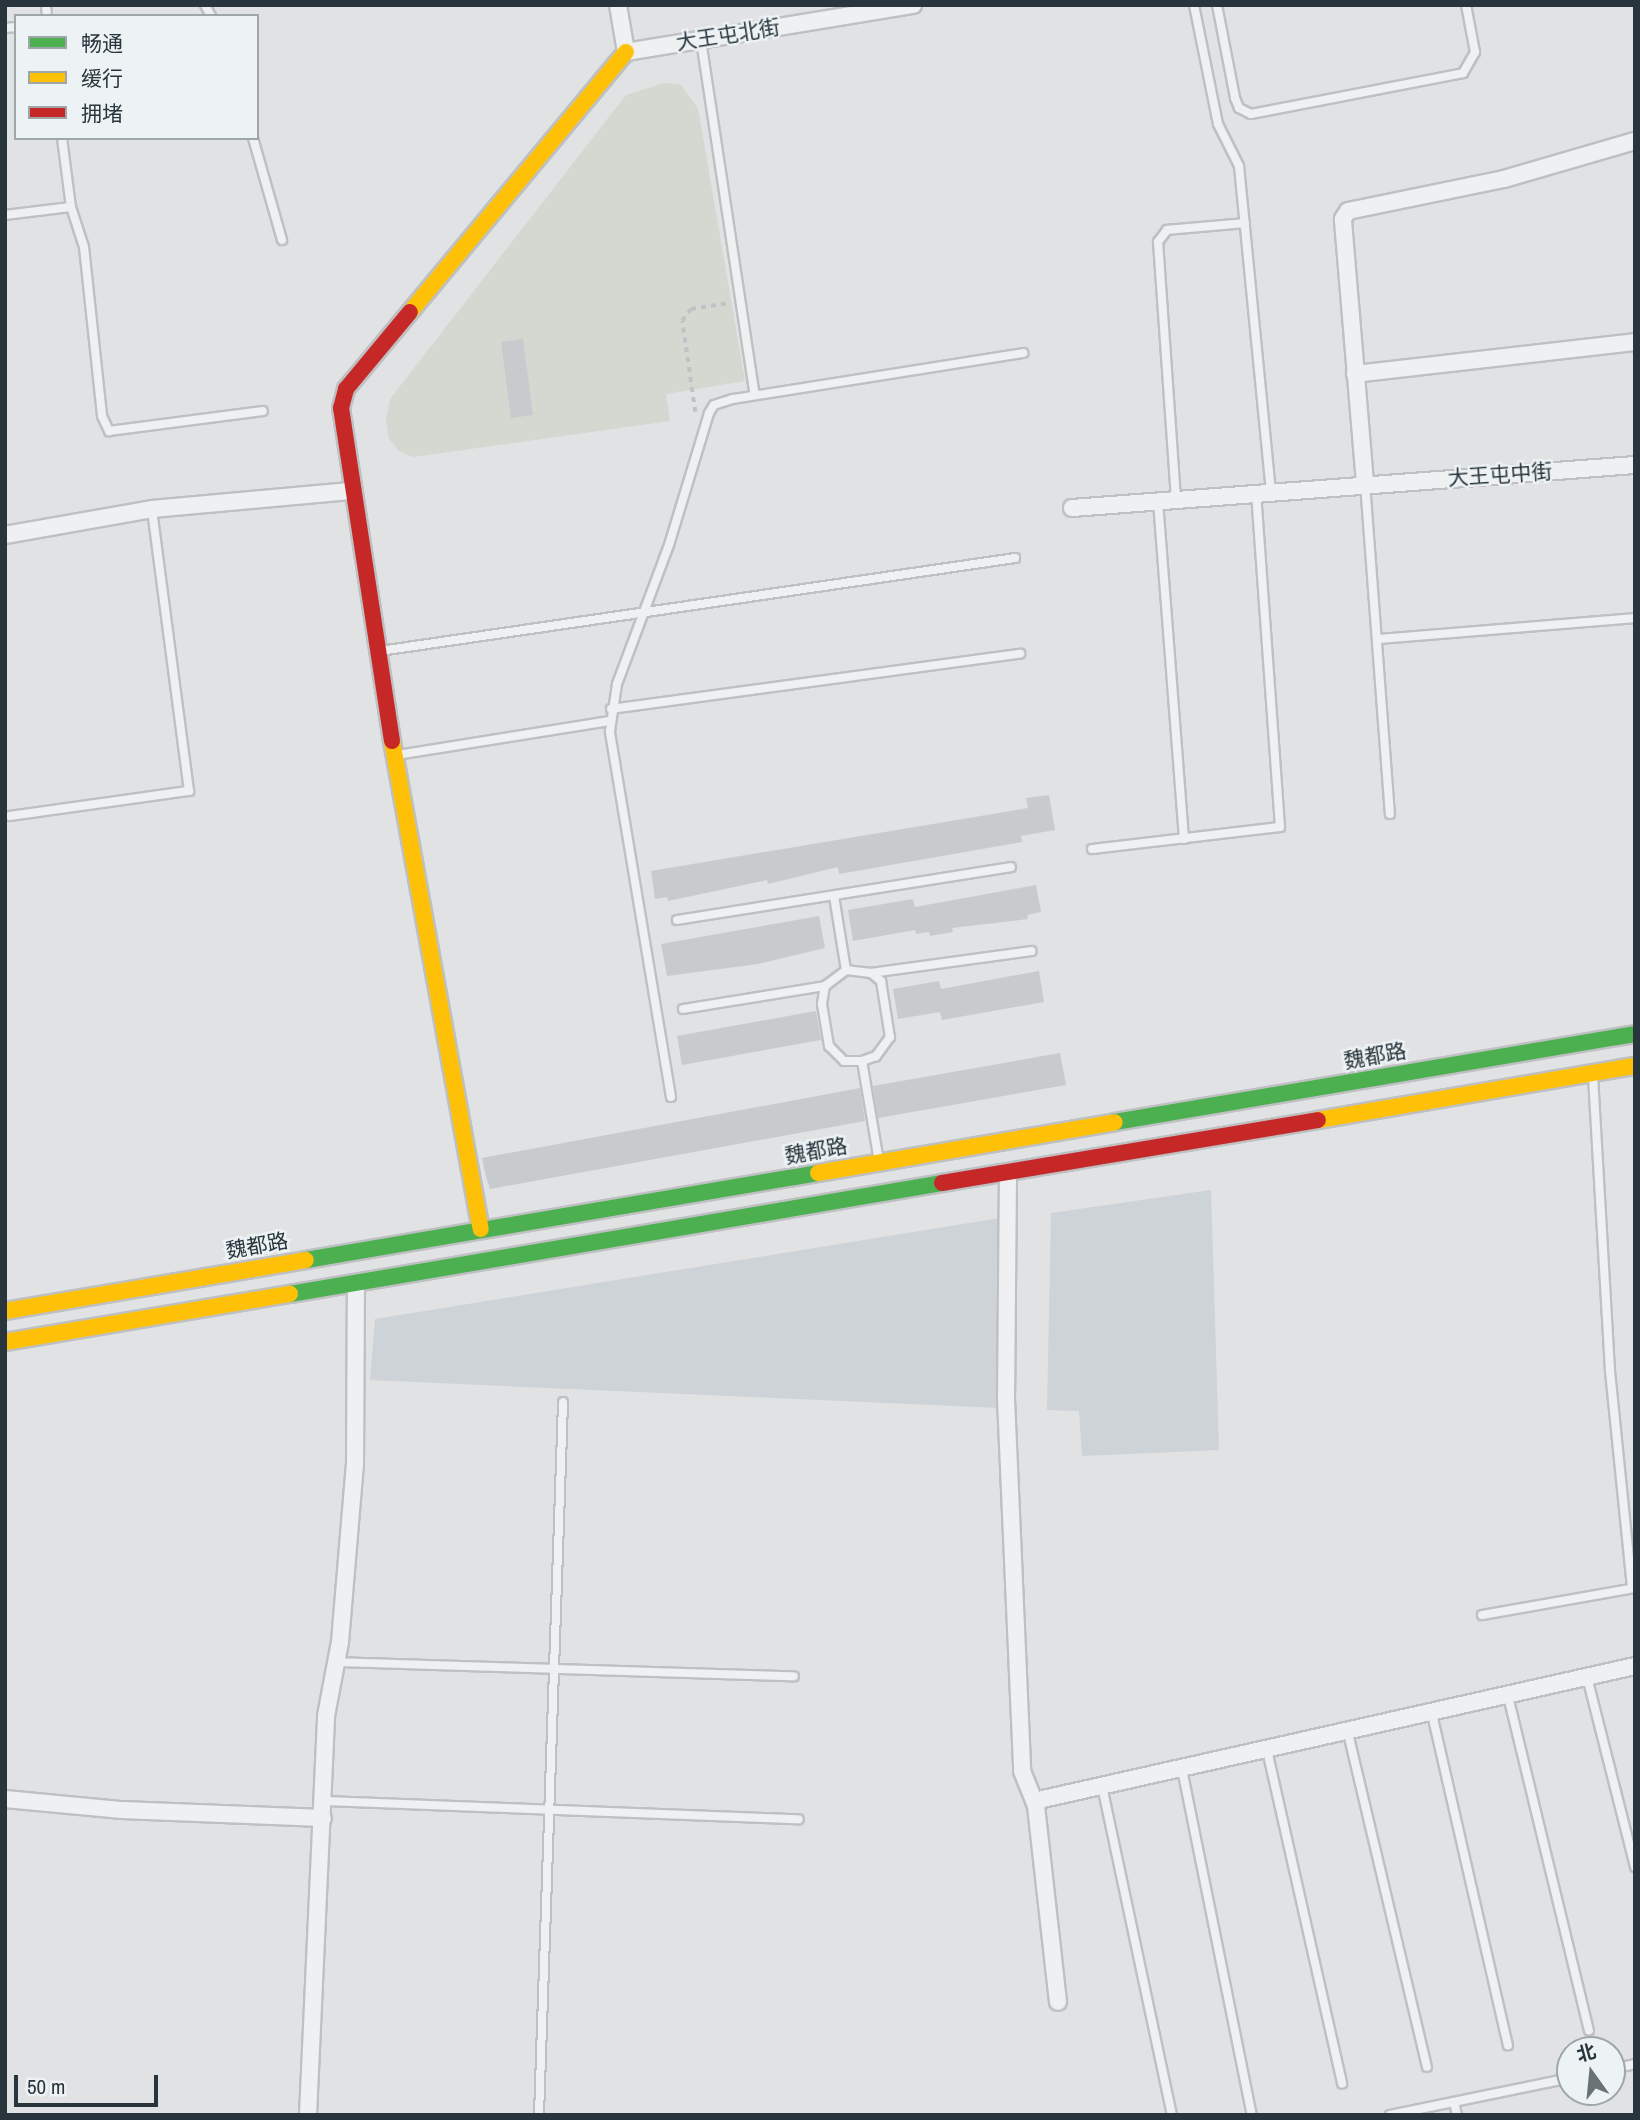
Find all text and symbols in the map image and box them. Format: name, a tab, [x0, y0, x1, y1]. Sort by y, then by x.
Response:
legend	[14, 14, 259, 140]
street label: 大王屯北街	[674, 14, 782, 56]
text: 畅通	[81, 29, 123, 58]
text: 缓行	[81, 64, 123, 93]
text: 拥堵	[81, 99, 123, 128]
street label: 大王屯中街	[1447, 459, 1553, 491]
street label: 魏都路	[1342, 1038, 1408, 1074]
street label: 魏都路	[783, 1133, 849, 1169]
street label: 魏都路	[224, 1228, 290, 1264]
north arrow	[1556, 2036, 1626, 2106]
text: 北	[1574, 2038, 1599, 2068]
scale bar	[18, 2060, 161, 2104]
text: 50 m	[27, 2072, 65, 2101]

